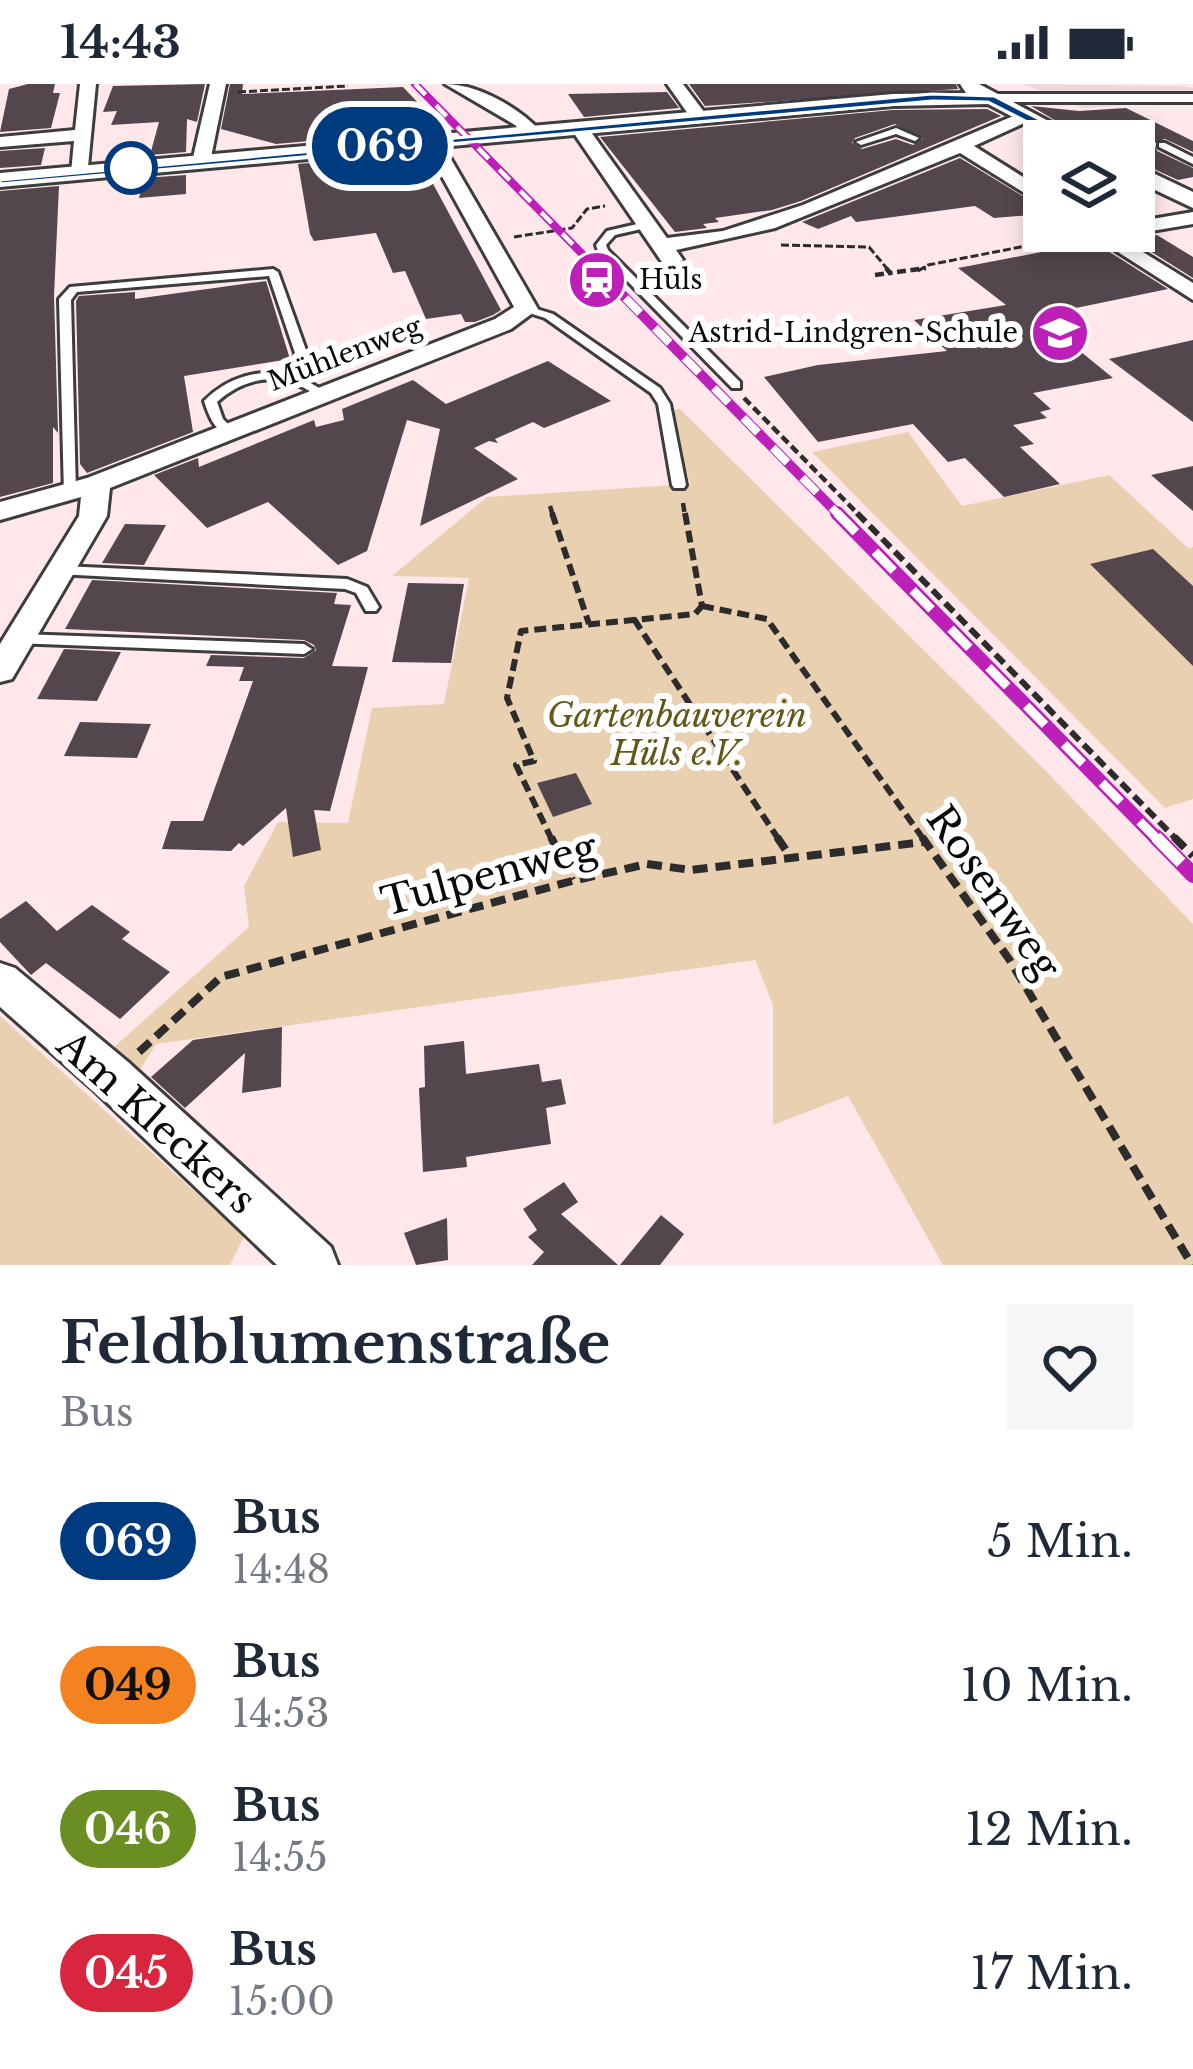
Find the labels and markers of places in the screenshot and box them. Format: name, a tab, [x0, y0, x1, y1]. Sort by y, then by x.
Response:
unlabelled marker	[106, 143, 156, 193]
station icon: Hüls	[566, 249, 628, 311]
place label: Hüls	[639, 263, 703, 296]
school or university icon: Astrid-Lindgren-Schule	[1029, 302, 1091, 364]
place label: Astrid-Lindgren-Schule	[687, 316, 1018, 349]

